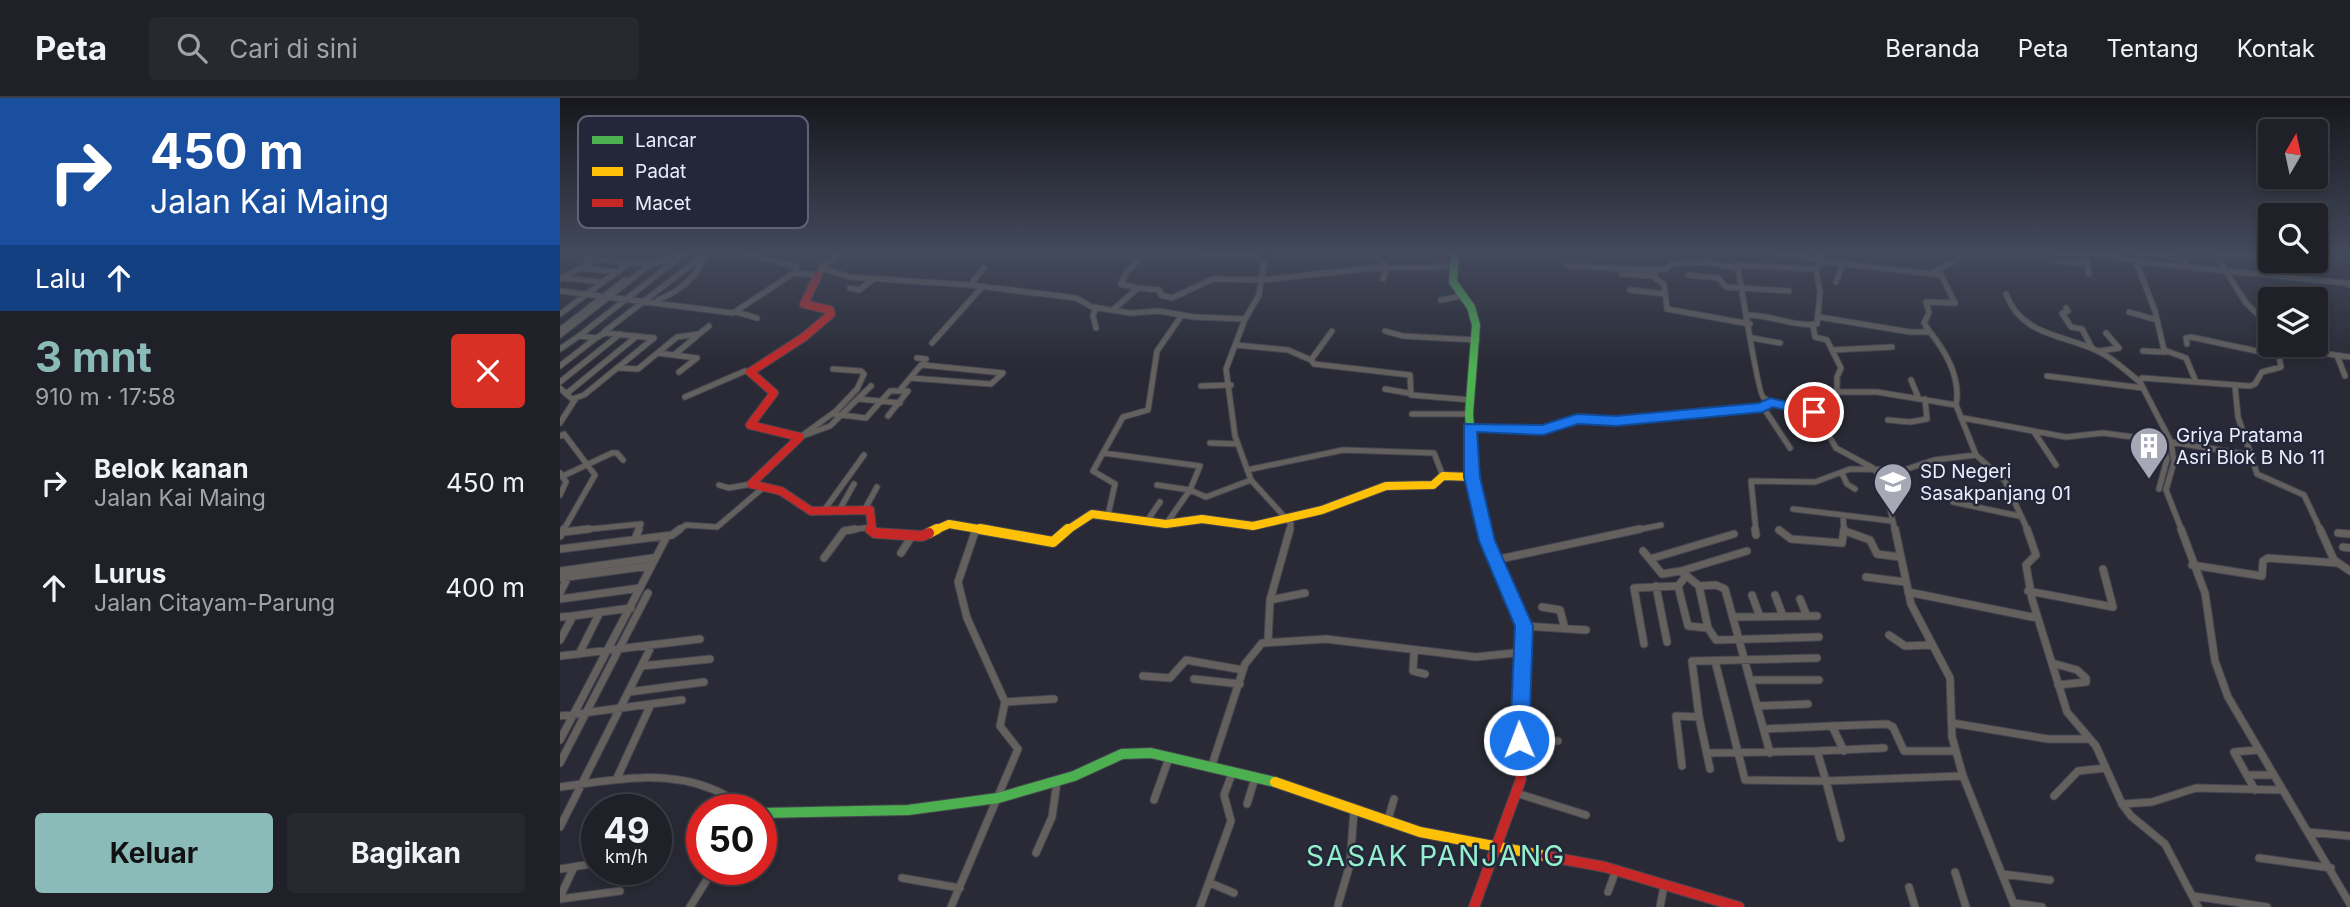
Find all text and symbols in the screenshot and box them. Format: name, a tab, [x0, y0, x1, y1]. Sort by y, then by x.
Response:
search box	[149, 17, 639, 80]
text: Peta	[35, 28, 107, 68]
icon: search	[173, 29, 211, 67]
text: Cari di sini	[229, 33, 358, 64]
text: Beranda	[1885, 34, 1980, 63]
text: Peta	[2018, 34, 2068, 63]
text: Tentang	[2106, 34, 2199, 63]
text: Kontak	[2237, 34, 2315, 63]
legend	[578, 116, 808, 228]
north arrow	[2258, 119, 2328, 189]
map controls	[2258, 119, 2328, 357]
text: 450 m	[150, 122, 304, 181]
icon: right	[35, 126, 126, 217]
text: Lancar	[635, 129, 697, 152]
text: Padat	[635, 160, 686, 183]
text: Jalan Kai Maing	[150, 182, 389, 221]
text: Macet	[635, 192, 691, 215]
button: search	[2258, 203, 2328, 273]
icon: ahead	[100, 259, 138, 297]
text: Lalu	[35, 263, 86, 294]
button: layers	[2258, 287, 2328, 357]
text: 3 mnt	[35, 331, 152, 382]
button: close	[451, 334, 525, 408]
pin	[1784, 382, 1844, 442]
text: 910 m · 17:58	[35, 383, 176, 411]
icon: arrive	[1795, 393, 1833, 431]
place label: Griya Pratama Asri Blok B No 11	[2176, 424, 2325, 469]
building icon: Griya Pratama Asri Blok B No 11	[2128, 425, 2170, 480]
text: Belok kanan	[94, 453, 249, 484]
place label: SD Negeri Sasakpanjang 01	[1920, 460, 2071, 505]
school or university icon: SD Negeri Sasakpanjang 01	[1872, 461, 1914, 516]
icon: right	[35, 464, 73, 502]
text: 450 m	[446, 467, 525, 498]
text: Jalan Kai Maing	[94, 484, 266, 512]
text: Lurus	[94, 558, 166, 589]
icon: ahead	[35, 569, 73, 607]
text: 400 m	[445, 572, 525, 603]
text: Jalan Citayam-Parung	[94, 589, 335, 617]
position arrow	[1482, 703, 1556, 777]
speed limit sign: 50	[686, 794, 777, 885]
text: 49	[603, 809, 650, 851]
button: Keluar	[35, 813, 273, 893]
button: Bagikan	[287, 813, 525, 893]
district label: SASAK PANJANG	[1306, 839, 1566, 873]
text: km/h	[605, 846, 648, 867]

